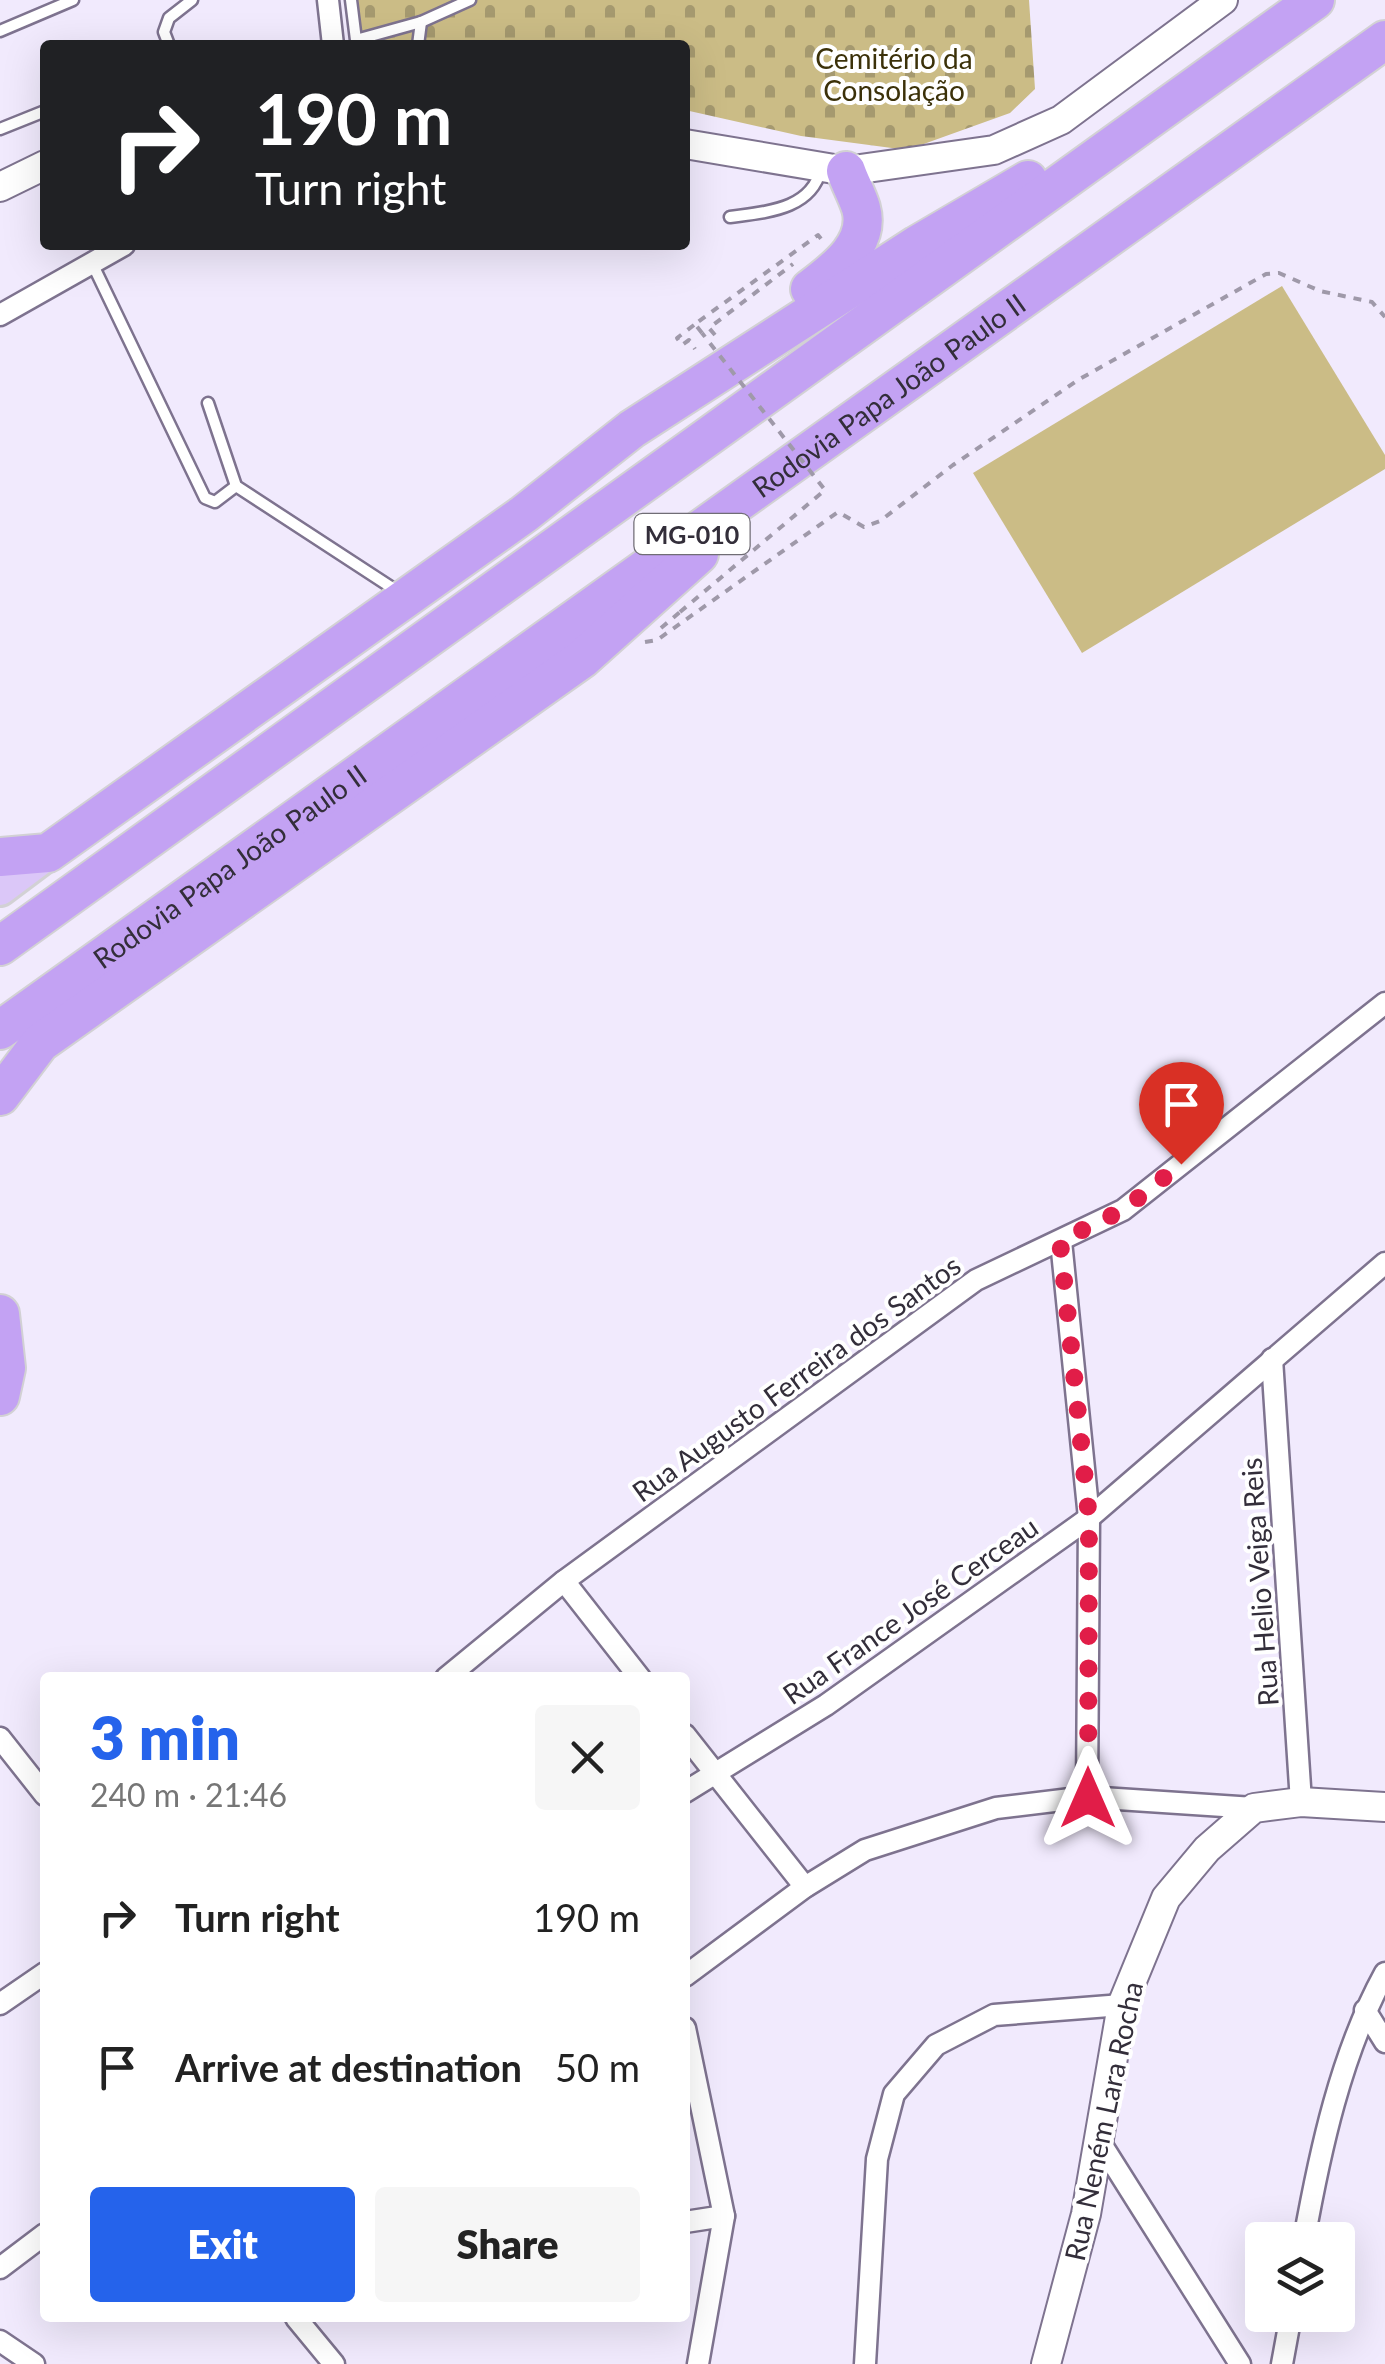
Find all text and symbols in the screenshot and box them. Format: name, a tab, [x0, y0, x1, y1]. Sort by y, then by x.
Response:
park label: Cemitério da Consolação	[815, 41, 973, 107]
text: 190 m	[255, 76, 452, 160]
icon: right	[90, 80, 220, 210]
text: Turn right	[255, 161, 446, 215]
street label: Rodovia Papa João Paulo II	[745, 286, 1032, 504]
road number: MG-010	[634, 514, 750, 554]
street label: Rodovia Papa João Paulo II	[86, 757, 373, 975]
pin	[1139, 1062, 1224, 1165]
icon: arrive	[1154, 1077, 1209, 1132]
street label: Rua Augusto Ferreira dos Santos	[625, 1248, 967, 1508]
street label: Rua Helio Veiga Reis	[1233, 1457, 1285, 1707]
street label: Rua France José Cerceau	[776, 1509, 1044, 1711]
text: 3 min	[90, 1701, 240, 1773]
button: close	[535, 1705, 640, 1810]
position arrow	[1036, 1746, 1140, 1850]
text: 240 m · 21:46	[90, 1775, 287, 1814]
icon: right	[90, 1890, 145, 1945]
text: Turn right	[175, 1894, 340, 1940]
text: 190 m	[533, 1894, 640, 1940]
street label: Rua Neném Lara Rocha	[1057, 1978, 1149, 2264]
icon: arrive	[90, 2040, 145, 2095]
text: Arrive at destination	[175, 2044, 522, 2090]
text: 50 m	[555, 2044, 640, 2090]
button: Exit	[90, 2187, 355, 2302]
button: Share	[375, 2187, 640, 2302]
map controls	[1245, 2222, 1355, 2332]
button: layers	[1245, 2222, 1355, 2332]

